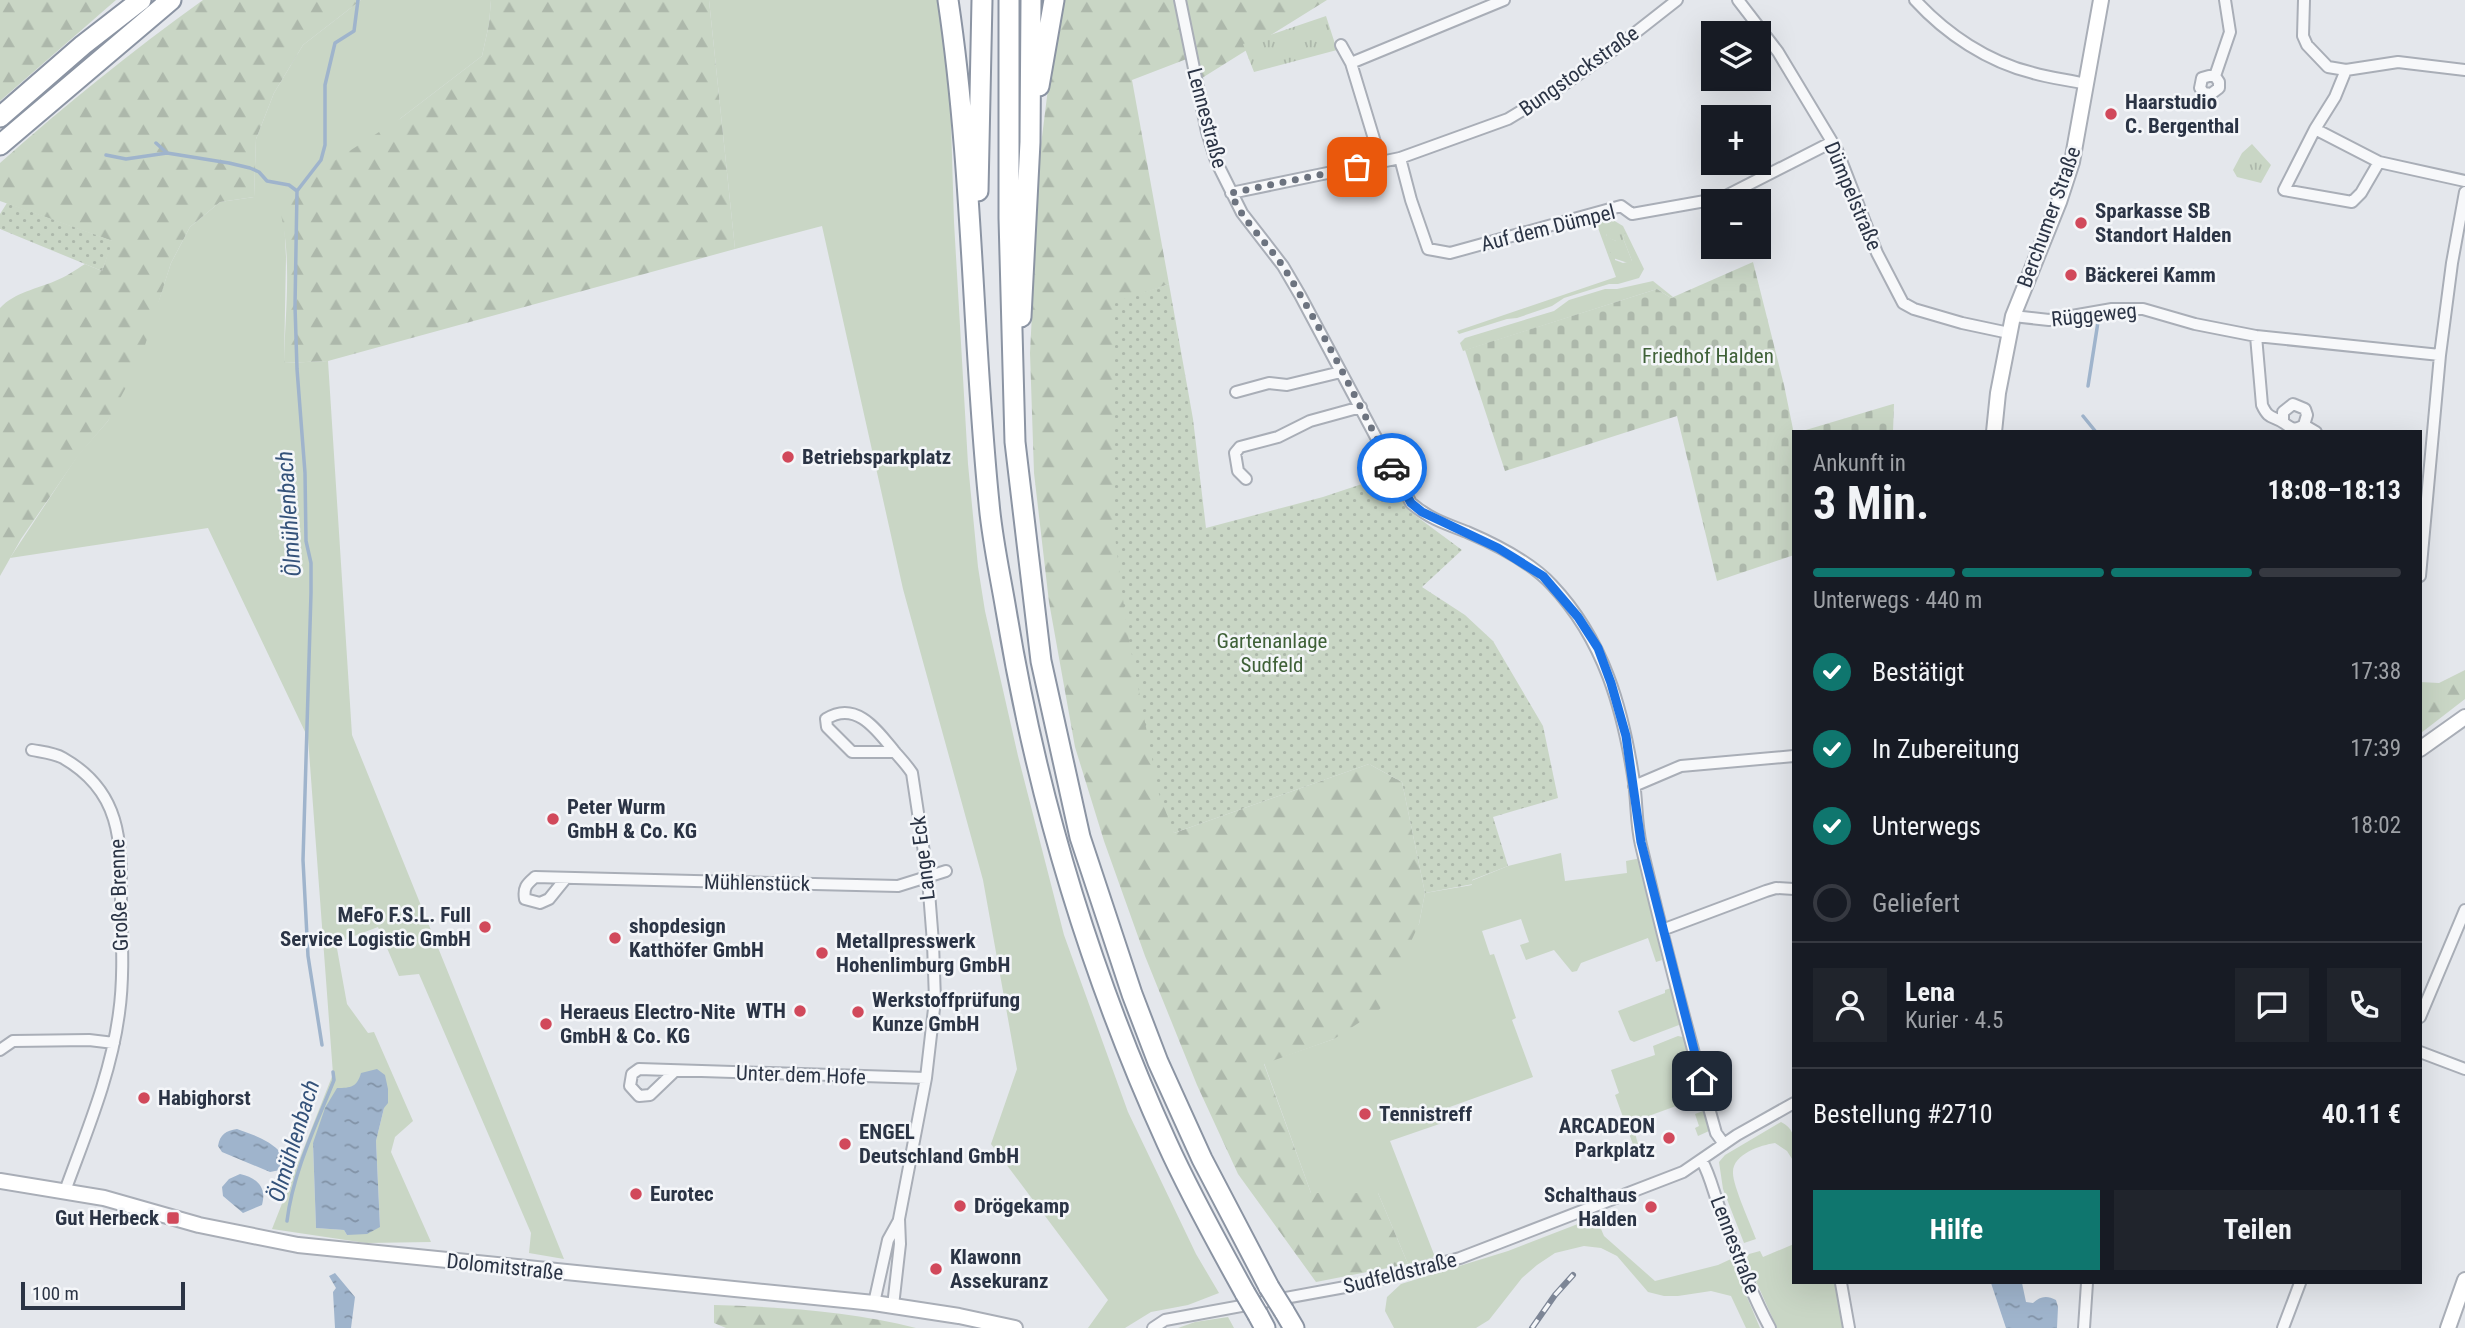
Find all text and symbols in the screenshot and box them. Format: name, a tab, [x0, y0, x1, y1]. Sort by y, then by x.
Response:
street label: Bungstockstraße	[1515, 21, 1643, 121]
map controls	[1701, 21, 1771, 259]
button: layers	[1701, 21, 1771, 91]
street label: Lennestraße	[1182, 65, 1232, 171]
place label: Haarstudio C. Bergenthal	[2125, 90, 2239, 138]
button: +	[1701, 105, 1771, 175]
marker: Haarstudio C. Bergenthal	[2103, 106, 2119, 122]
pin	[1327, 137, 1387, 197]
street label: Dümpelstraße	[1819, 138, 1887, 254]
street label: Berchumer Straße	[2012, 143, 2086, 291]
icon: bag	[1338, 148, 1376, 186]
button: −	[1701, 189, 1771, 259]
place label: Sparkasse SB Standort Halden	[2095, 199, 2231, 247]
street label: Auf dem Dümpel	[1478, 200, 1618, 256]
marker: Sparkasse SB Standort Halden	[2073, 215, 2089, 231]
place label: Bäckerei Kamm	[2085, 263, 2216, 287]
marker: Bäckerei Kamm	[2063, 267, 2079, 283]
street label: Rüggeweg	[2050, 299, 2138, 331]
park label: Friedhof Halden	[1642, 344, 1774, 368]
courier	[1357, 433, 1427, 503]
place label: Betriebsparkplatz	[802, 445, 951, 469]
marker: Betriebsparkplatz	[780, 449, 796, 465]
icon: car	[1373, 449, 1411, 487]
water label: Ölmühlenbach	[270, 450, 307, 578]
text: Ankunft in	[1813, 450, 1906, 477]
text: 18:08–18:13	[2267, 475, 2401, 505]
text: 3 Min.	[1813, 476, 1929, 530]
text: Unterwegs · 440 m	[1813, 587, 1982, 614]
park label: Gartenanlage Sudfeld	[1217, 629, 1328, 677]
icon: check	[1813, 653, 1851, 691]
text: Bestätigt	[1872, 657, 1965, 687]
text: 17:38	[2350, 658, 2401, 685]
icon: check	[1813, 730, 1851, 768]
text: In Zubereitung	[1872, 734, 2020, 764]
text: 17:39	[2350, 735, 2401, 762]
place label: Peter Wurm GmbH & Co. KG	[567, 795, 697, 843]
icon: check	[1813, 807, 1851, 845]
marker: Peter Wurm GmbH & Co. KG	[545, 811, 561, 827]
text: Unterwegs	[1872, 811, 1981, 841]
text: 18:02	[2350, 812, 2401, 839]
street label: Lange Eck	[906, 814, 940, 901]
street label: Große Brenne	[105, 838, 133, 952]
street label: Mühlenstück	[704, 870, 811, 896]
text: Geliefert	[1872, 888, 1960, 918]
place label: MeFo F.S.L. Full Service Logistic GmbH	[280, 903, 471, 951]
place label: shopdesign Katthöfer GmbH	[629, 914, 764, 962]
marker: MeFo F.S.L. Full Service Logistic GmbH	[477, 919, 493, 935]
place label: Metallpresswerk Hohenlimburg GmbH	[836, 929, 1010, 977]
marker: shopdesign Katthöfer GmbH	[607, 930, 623, 946]
marker: Metallpresswerk Hohenlimburg GmbH	[814, 945, 830, 961]
button: person	[1813, 968, 1887, 1042]
button: chat	[2235, 968, 2309, 1042]
button: phone	[2327, 968, 2401, 1042]
text: Lena	[1905, 977, 1955, 1007]
place label: Werkstoffprüfung Kunze GmbH	[872, 988, 1020, 1036]
place label: WTH	[746, 999, 786, 1023]
place label: Heraeus Electro-Nite GmbH & Co. KG	[560, 1000, 735, 1048]
marker: WTH	[792, 1003, 808, 1019]
marker: Werkstoffprüfung Kunze GmbH	[850, 1004, 866, 1020]
text: Kurier · 4.5	[1905, 1007, 2003, 1034]
marker: Heraeus Electro-Nite GmbH & Co. KG	[538, 1016, 554, 1032]
pin	[1672, 1051, 1732, 1111]
street label: Unter dem Hofe	[736, 1061, 867, 1089]
icon: home	[1683, 1062, 1721, 1100]
water label: Ölmühlenbach	[262, 1076, 325, 1205]
place label: Habighorst	[158, 1086, 251, 1110]
marker: Habighorst	[136, 1090, 152, 1106]
text: Bestellung #2710	[1813, 1099, 1993, 1129]
text: 40.11 €	[2322, 1099, 2401, 1129]
place label: Tennistreff	[1379, 1102, 1472, 1126]
marker: Tennistreff	[1357, 1106, 1373, 1122]
place label: ARCADEON Parkplatz	[1559, 1114, 1655, 1162]
place label: ENGEL Deutschland GmbH	[859, 1120, 1019, 1168]
marker: ARCADEON Parkplatz	[1661, 1130, 1677, 1146]
marker: ENGEL Deutschland GmbH	[837, 1136, 853, 1152]
place label: Eurotec	[650, 1182, 714, 1206]
place label: Schalthaus Halden	[1544, 1183, 1637, 1231]
marker: Eurotec	[628, 1186, 644, 1202]
button: Hilfe	[1813, 1190, 2100, 1270]
button: Teilen	[2114, 1190, 2401, 1270]
street label: Lennestraße	[1705, 1193, 1765, 1297]
place label: Drögekamp	[974, 1194, 1069, 1218]
marker: Drögekamp	[952, 1198, 968, 1214]
marker: Schalthaus Halden	[1643, 1199, 1659, 1215]
place label: Gut Herbeck	[55, 1206, 160, 1230]
marker: Gut Herbeck	[165, 1210, 181, 1226]
place label: Klawonn Assekuranz	[950, 1245, 1048, 1293]
street label: Sudfeldstraße	[1341, 1247, 1459, 1299]
street label: Dolomitstraße	[445, 1249, 565, 1285]
marker: Klawonn Assekuranz	[928, 1261, 944, 1277]
scale bar	[21, 1279, 186, 1311]
text: 100 m	[32, 1282, 79, 1305]

